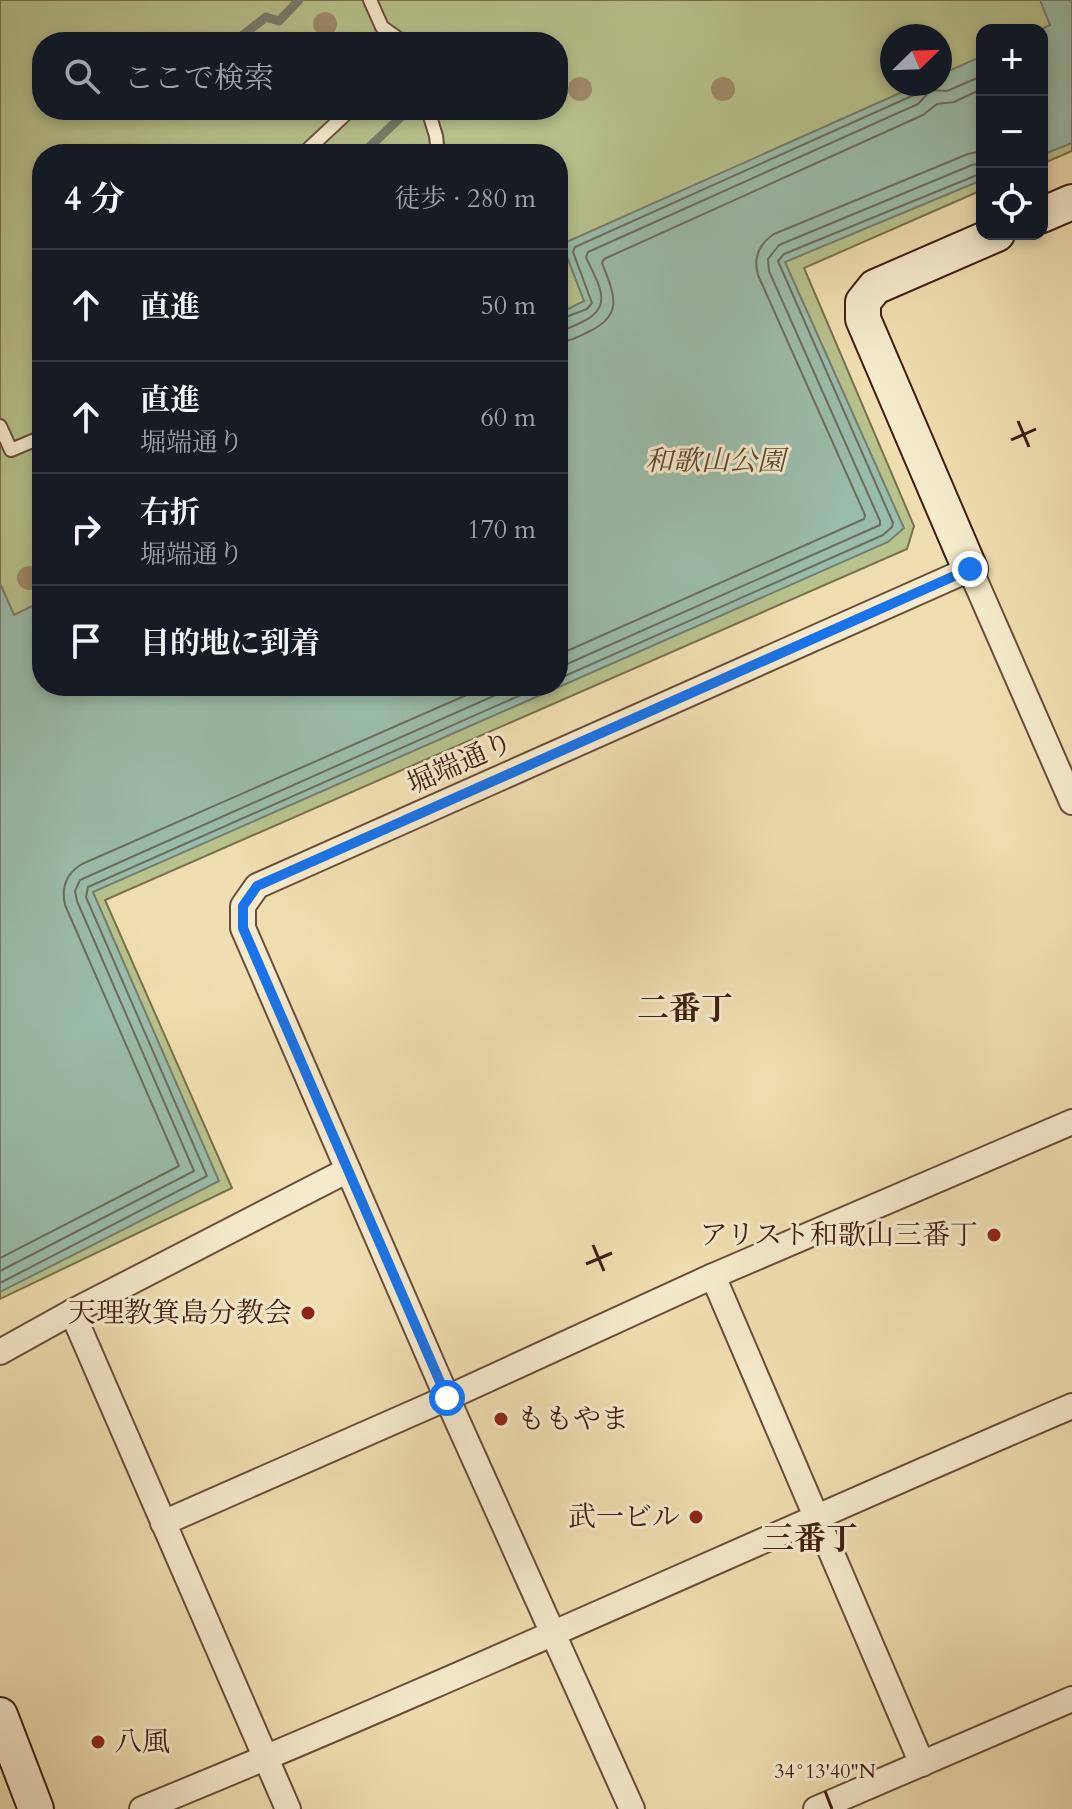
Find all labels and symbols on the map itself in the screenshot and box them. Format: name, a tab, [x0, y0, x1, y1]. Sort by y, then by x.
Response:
north arrow	[880, 24, 952, 96]
park label: 和歌山公園	[645, 442, 789, 480]
route end	[952, 551, 988, 587]
street label: 堀端通り	[401, 723, 519, 803]
district label: 二番丁	[637, 987, 733, 1031]
place label: アリスト和歌山三番丁	[700, 1216, 978, 1254]
marker: アリスト和歌山三番丁	[985, 1226, 1003, 1244]
place label: 天理教箕島分教会	[68, 1294, 292, 1332]
marker: 天理教箕島分教会	[299, 1304, 317, 1322]
route start	[429, 1380, 465, 1416]
place label: ももやま	[517, 1400, 629, 1438]
marker: ももやま	[492, 1410, 510, 1428]
place label: 武一ビル	[568, 1498, 680, 1536]
marker: 武一ビル	[687, 1508, 705, 1526]
district label: 三番丁	[762, 1517, 858, 1561]
place label: 八風	[114, 1723, 170, 1761]
marker: 八風	[89, 1733, 107, 1751]
text: 34°13'40"N	[774, 1758, 876, 1785]

